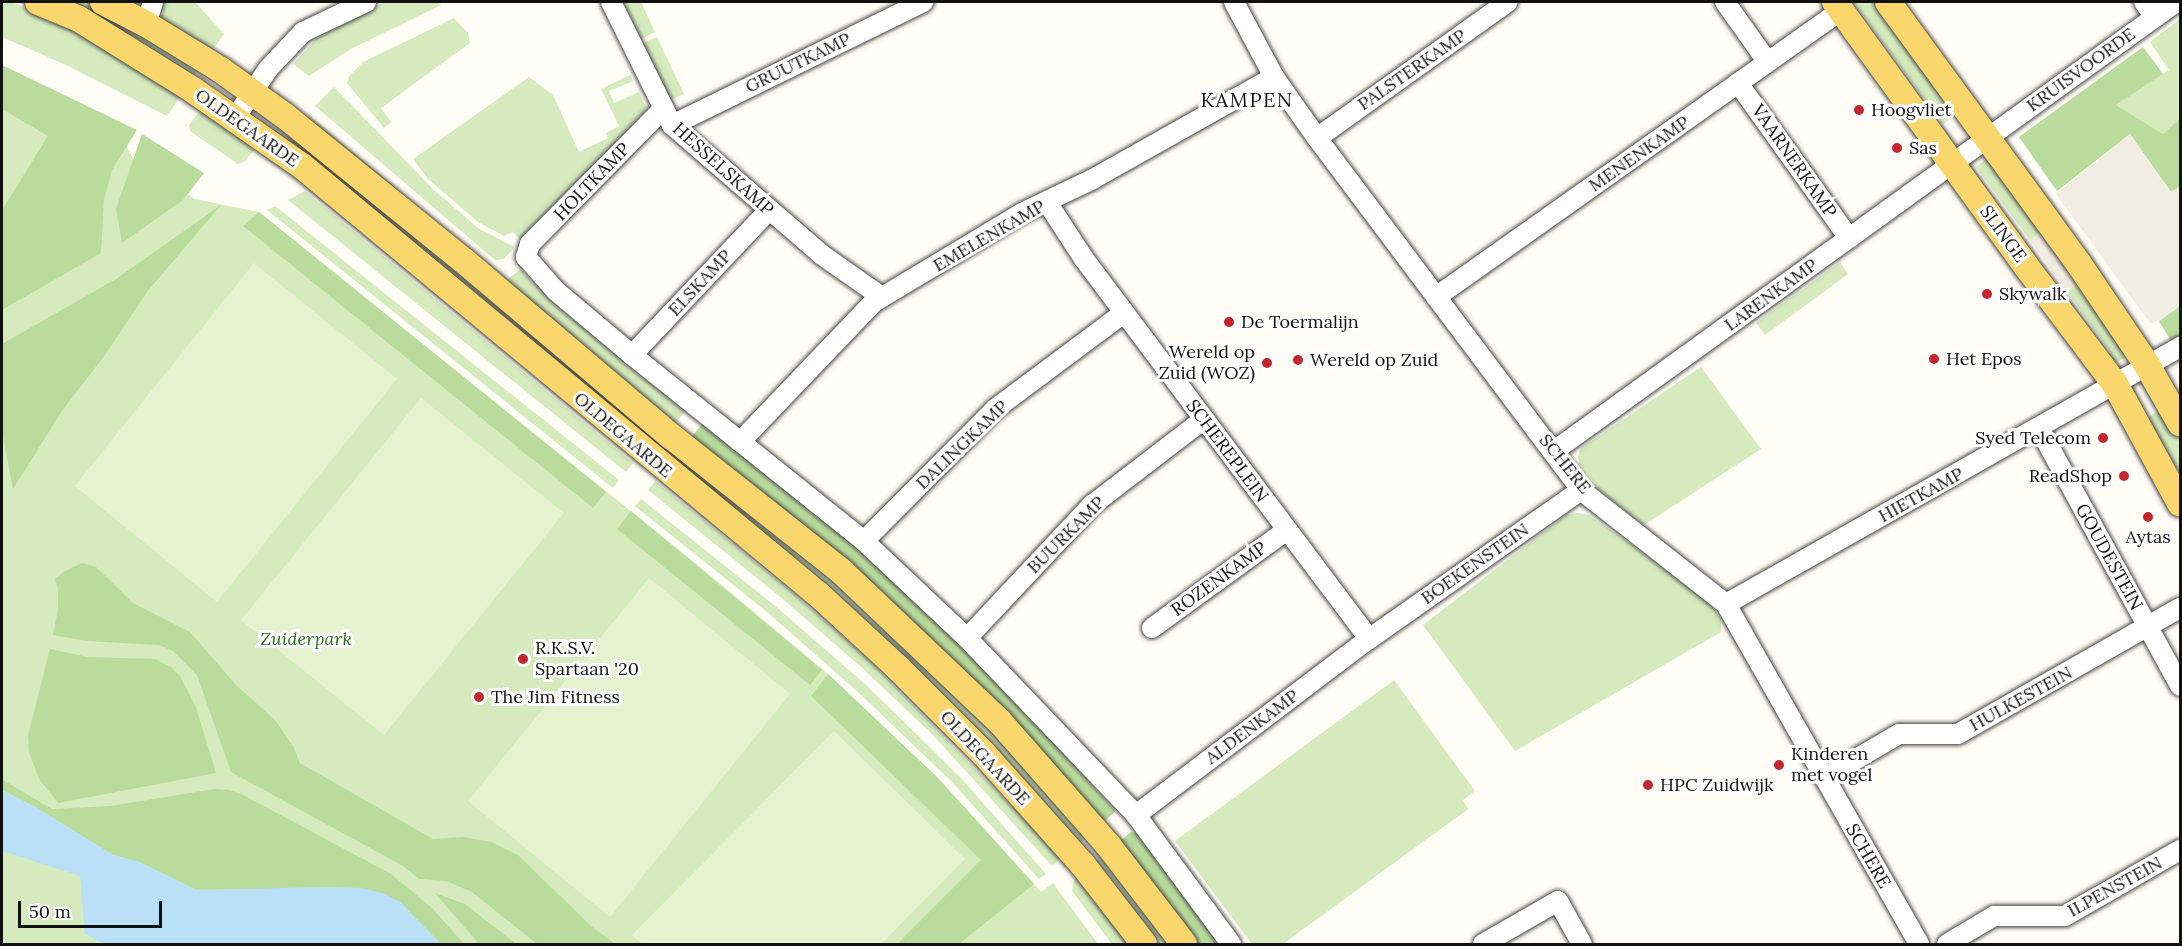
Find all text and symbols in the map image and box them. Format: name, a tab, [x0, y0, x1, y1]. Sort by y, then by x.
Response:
street label: KRUISVOORDE	[2023, 23, 2139, 117]
street label: PALSTERKAMP	[1354, 25, 1470, 115]
street label: GRUUTKAMP	[742, 28, 854, 98]
street label: OLDEGAARDE	[191, 84, 303, 172]
district label: KAMPEN	[1200, 87, 1294, 111]
place label: Hoogvliet	[1871, 99, 1951, 121]
street label: VAARNERKAMP	[1747, 100, 1841, 222]
marker: Hoogvliet	[1852, 103, 1866, 117]
street label: MENENKAMP	[1585, 112, 1693, 196]
street label: HESSELSKAMP	[668, 118, 778, 220]
place label: Sas	[1909, 137, 1937, 159]
street label: HOLTKAMP	[550, 139, 634, 225]
marker: Sas	[1890, 141, 1904, 155]
street label: EMELENKAMP	[929, 195, 1049, 277]
street label: SLINGE	[1975, 201, 2031, 267]
street label: ELSKAMP	[664, 245, 736, 321]
street label: LARENKAMP	[1720, 254, 1822, 336]
place label: Skywalk	[1999, 283, 2066, 305]
marker: Skywalk	[1980, 287, 1994, 301]
place label: De Toermalijn	[1241, 311, 1359, 333]
marker: De Toermalijn	[1222, 315, 1236, 329]
place label: Wereld op Zuid (WOZ)	[1159, 342, 1255, 385]
place label: Het Epos	[1946, 348, 2022, 370]
place label: Wereld op Zuid	[1310, 349, 1438, 371]
marker: Het Epos	[1927, 352, 1941, 366]
marker: Wereld op Zuid	[1291, 353, 1305, 367]
marker: Wereld op Zuid (WOZ)	[1260, 356, 1274, 370]
street label: OLDEGAARDE	[569, 388, 677, 482]
street label: DALINGKAMP	[912, 396, 1012, 494]
street label: SCHEREPLEIN	[1181, 396, 1273, 506]
place label: Syed Telecom	[1975, 427, 2091, 449]
street label: SCHERE	[1534, 430, 1596, 498]
marker: Syed Telecom	[2096, 431, 2110, 445]
street label: HIETKAMP	[1875, 463, 1967, 527]
place label: ReadShop	[2029, 465, 2112, 487]
marker: ReadShop	[2117, 469, 2131, 483]
street label: BUURKAMP	[1023, 492, 1109, 578]
street label: GOUDESTEIN	[2071, 500, 2147, 614]
marker: Aytas	[2141, 510, 2155, 524]
street label: BOEKENSTEIN	[1417, 519, 1533, 609]
place label: Aytas	[2125, 526, 2171, 548]
street label: ROZENKAMP	[1167, 537, 1271, 621]
park label: Zuiderpark	[260, 628, 352, 650]
place label: R.K.S.V. Spartaan '20	[535, 638, 639, 680]
marker: R.K.S.V. Spartaan '20	[516, 652, 530, 666]
street label: HULKESTEIN	[1966, 662, 2076, 736]
street label: ALDENKAMP	[1201, 685, 1303, 769]
place label: The Jim Fitness	[491, 686, 620, 708]
marker: The Jim Fitness	[472, 690, 486, 704]
street label: OLDEGAARDE	[936, 706, 1034, 810]
place label: Kinderen met vogel	[1791, 744, 1872, 786]
marker: Kinderen met vogel	[1772, 758, 1786, 772]
place label: HPC Zuidwijk	[1660, 774, 1774, 796]
marker: HPC Zuidwijk	[1641, 778, 1655, 792]
street label: SCHERE	[1841, 820, 1895, 892]
street label: ILPENSTEIN	[2064, 852, 2166, 922]
scale bar	[21, 889, 165, 927]
text: 50 m	[29, 900, 71, 923]

